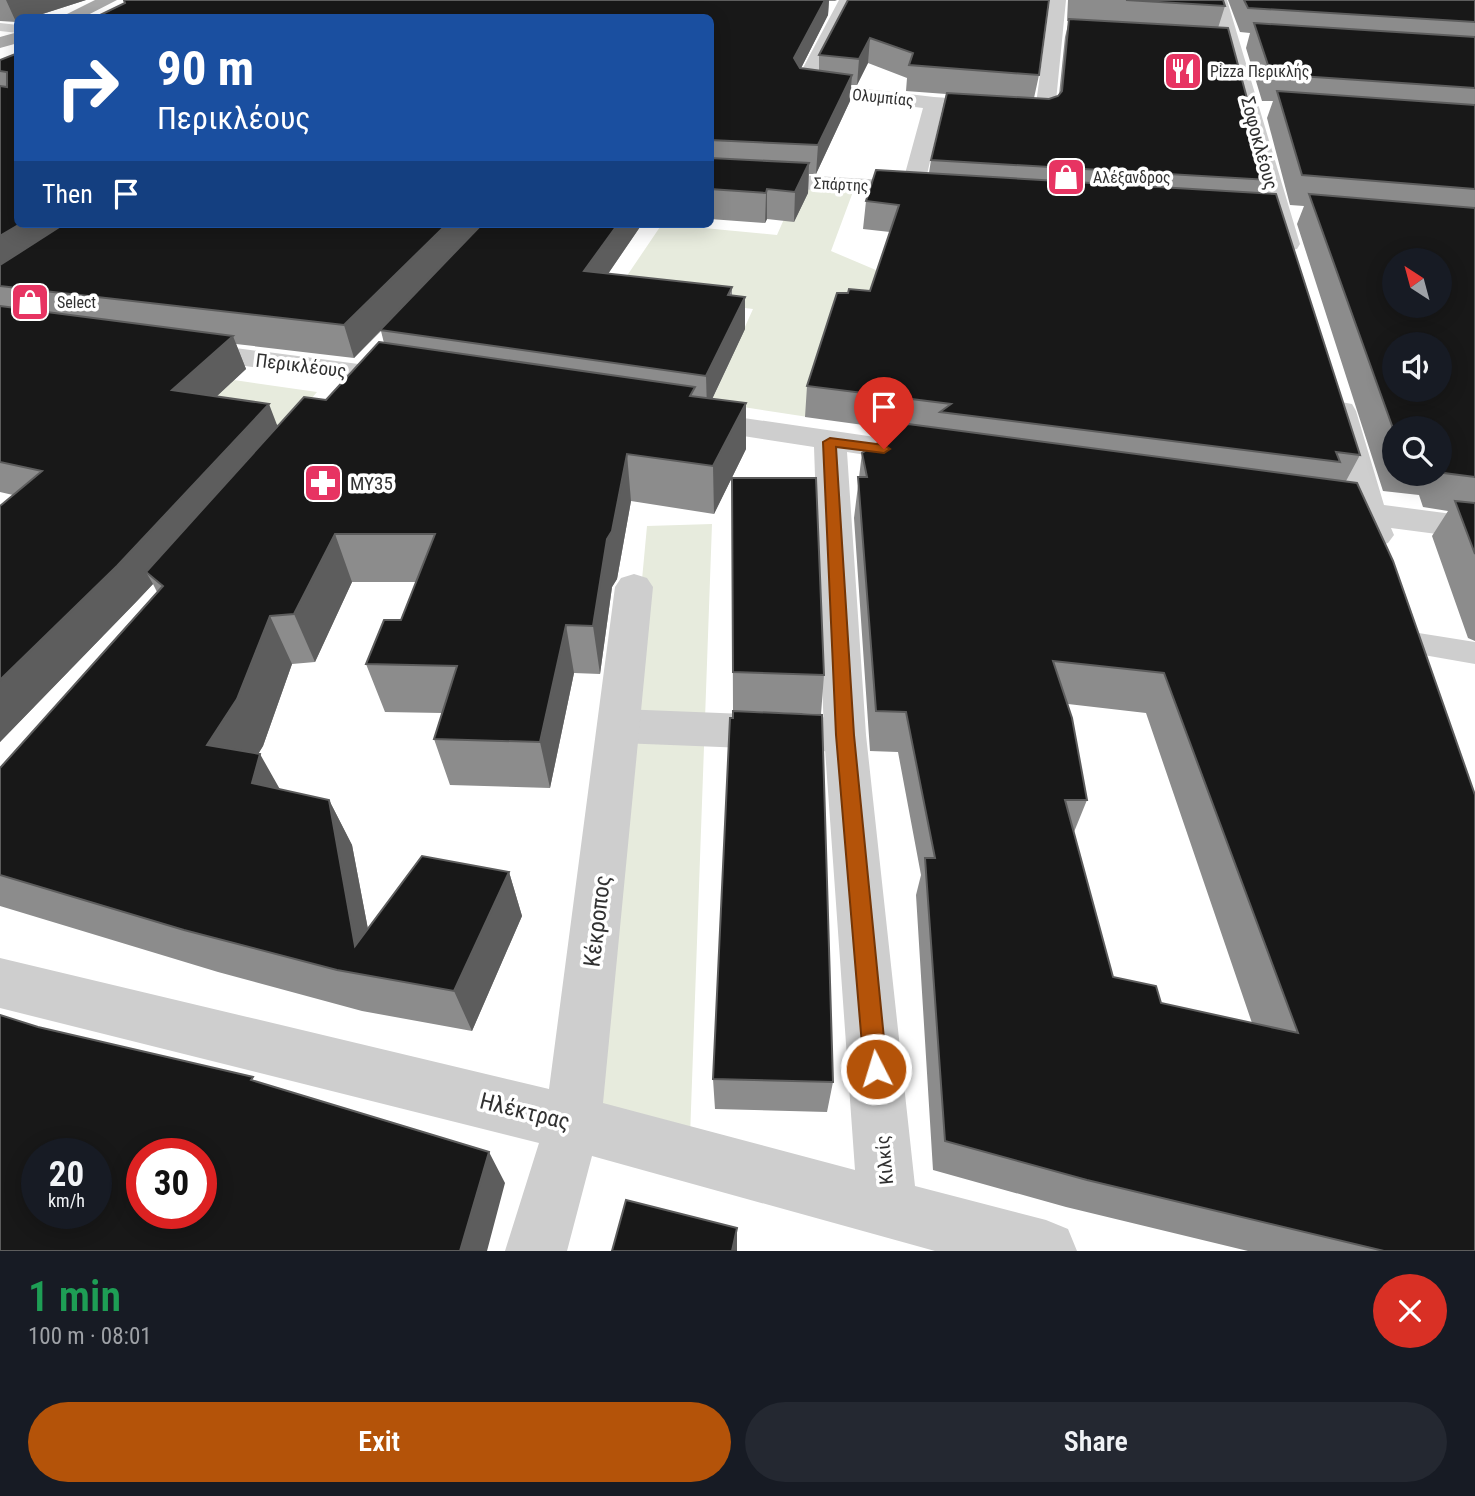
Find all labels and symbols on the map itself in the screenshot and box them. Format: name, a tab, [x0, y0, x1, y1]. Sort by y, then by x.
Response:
restaurant icon: Pizza Περικλής	[1162, 50, 1204, 92]
place label: Pizza Περικλής	[1210, 62, 1309, 81]
street label: Ολυμπίας	[851, 85, 914, 110]
street label: Σοφοκλέους	[1236, 94, 1283, 192]
shop icon: Αλέξανδρος	[1045, 156, 1087, 198]
place label: Αλέξανδρος	[1093, 168, 1171, 187]
street label: Σπάρτης	[813, 174, 869, 195]
north arrow	[1382, 248, 1452, 318]
shop icon: Select	[9, 281, 51, 323]
place label: Select	[57, 293, 96, 312]
street label: Περικλέους	[254, 349, 348, 382]
pin	[854, 377, 914, 449]
pharmacy icon: MY35	[302, 462, 344, 504]
place label: MY35	[350, 472, 393, 495]
street label: Κέκροπος	[578, 874, 617, 968]
position arrow	[839, 1032, 913, 1106]
street label: Ηλέκτρας	[477, 1087, 573, 1136]
street label: Κιλκίς	[871, 1134, 898, 1186]
speed limit sign: 30	[126, 1138, 217, 1229]

